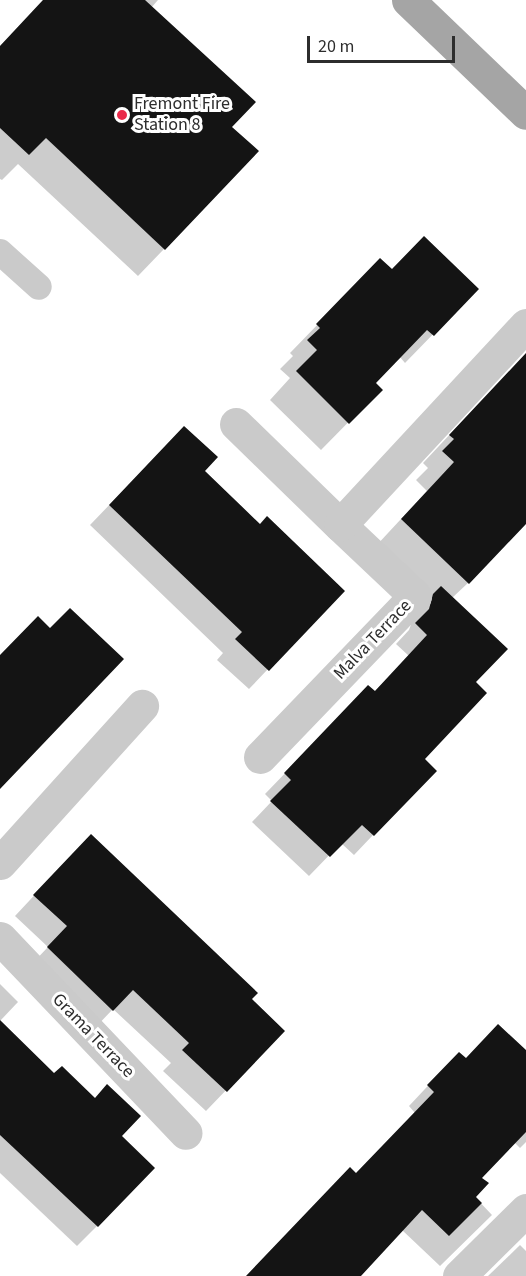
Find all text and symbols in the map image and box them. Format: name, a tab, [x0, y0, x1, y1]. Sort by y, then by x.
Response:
scale bar	[310, 24, 458, 62]
text: 20 m	[318, 34, 354, 59]
place label: Fremont Fire Station 8	[134, 94, 230, 136]
marker: Fremont Fire Station 8	[115, 108, 129, 122]
street label: Malva Terrace	[330, 596, 416, 684]
street label: Grama Terrace	[47, 989, 139, 1083]

